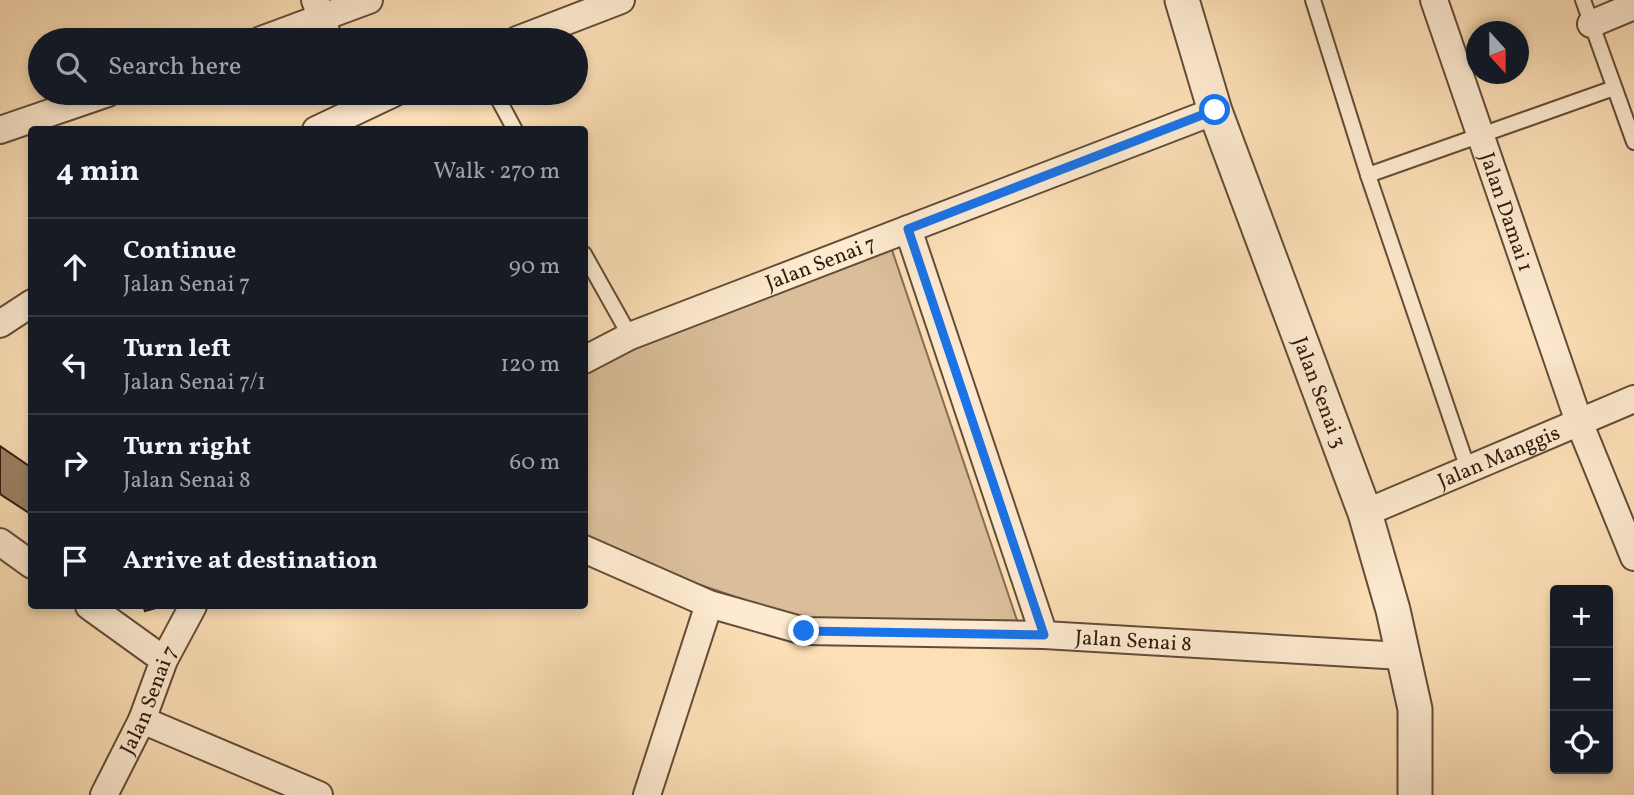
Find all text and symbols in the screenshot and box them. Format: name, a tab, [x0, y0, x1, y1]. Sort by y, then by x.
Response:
north arrow	[1466, 21, 1529, 84]
search box	[28, 28, 588, 105]
icon: search	[52, 48, 90, 86]
text: Search here	[108, 49, 241, 85]
route start	[1199, 94, 1230, 125]
street label: Jalan Damai 1	[1471, 149, 1539, 276]
text: 4 min	[56, 151, 140, 193]
text: Walk · 270 m	[433, 156, 560, 188]
street label: Jalan Senai 7	[762, 230, 880, 299]
text: Continue	[123, 233, 236, 269]
icon: ahead	[56, 248, 94, 286]
text: 90 m	[509, 251, 560, 283]
text: Jalan Senai 7	[123, 269, 250, 301]
text: Turn left	[123, 331, 231, 367]
street label: Jalan Senai 3	[1285, 333, 1353, 453]
icon: left	[56, 346, 94, 384]
text: 120 m	[500, 349, 560, 381]
text: Jalan Senai 7/1	[123, 367, 266, 399]
street label: Jalan Manggis	[1433, 419, 1565, 497]
text: Turn right	[123, 429, 251, 465]
icon: right	[56, 444, 94, 482]
text: 60 m	[510, 447, 560, 479]
text: Jalan Senai 8	[123, 465, 251, 497]
icon: arrive	[56, 542, 94, 580]
text: Arrive at destination	[123, 543, 378, 579]
map controls	[1550, 585, 1613, 774]
button: +	[1550, 585, 1613, 648]
route end	[788, 615, 819, 646]
street label: Jalan Senai 8	[1074, 624, 1192, 660]
street label: Jalan Senai 7	[114, 641, 185, 760]
button: −	[1550, 648, 1613, 711]
button: locate	[1550, 711, 1613, 774]

